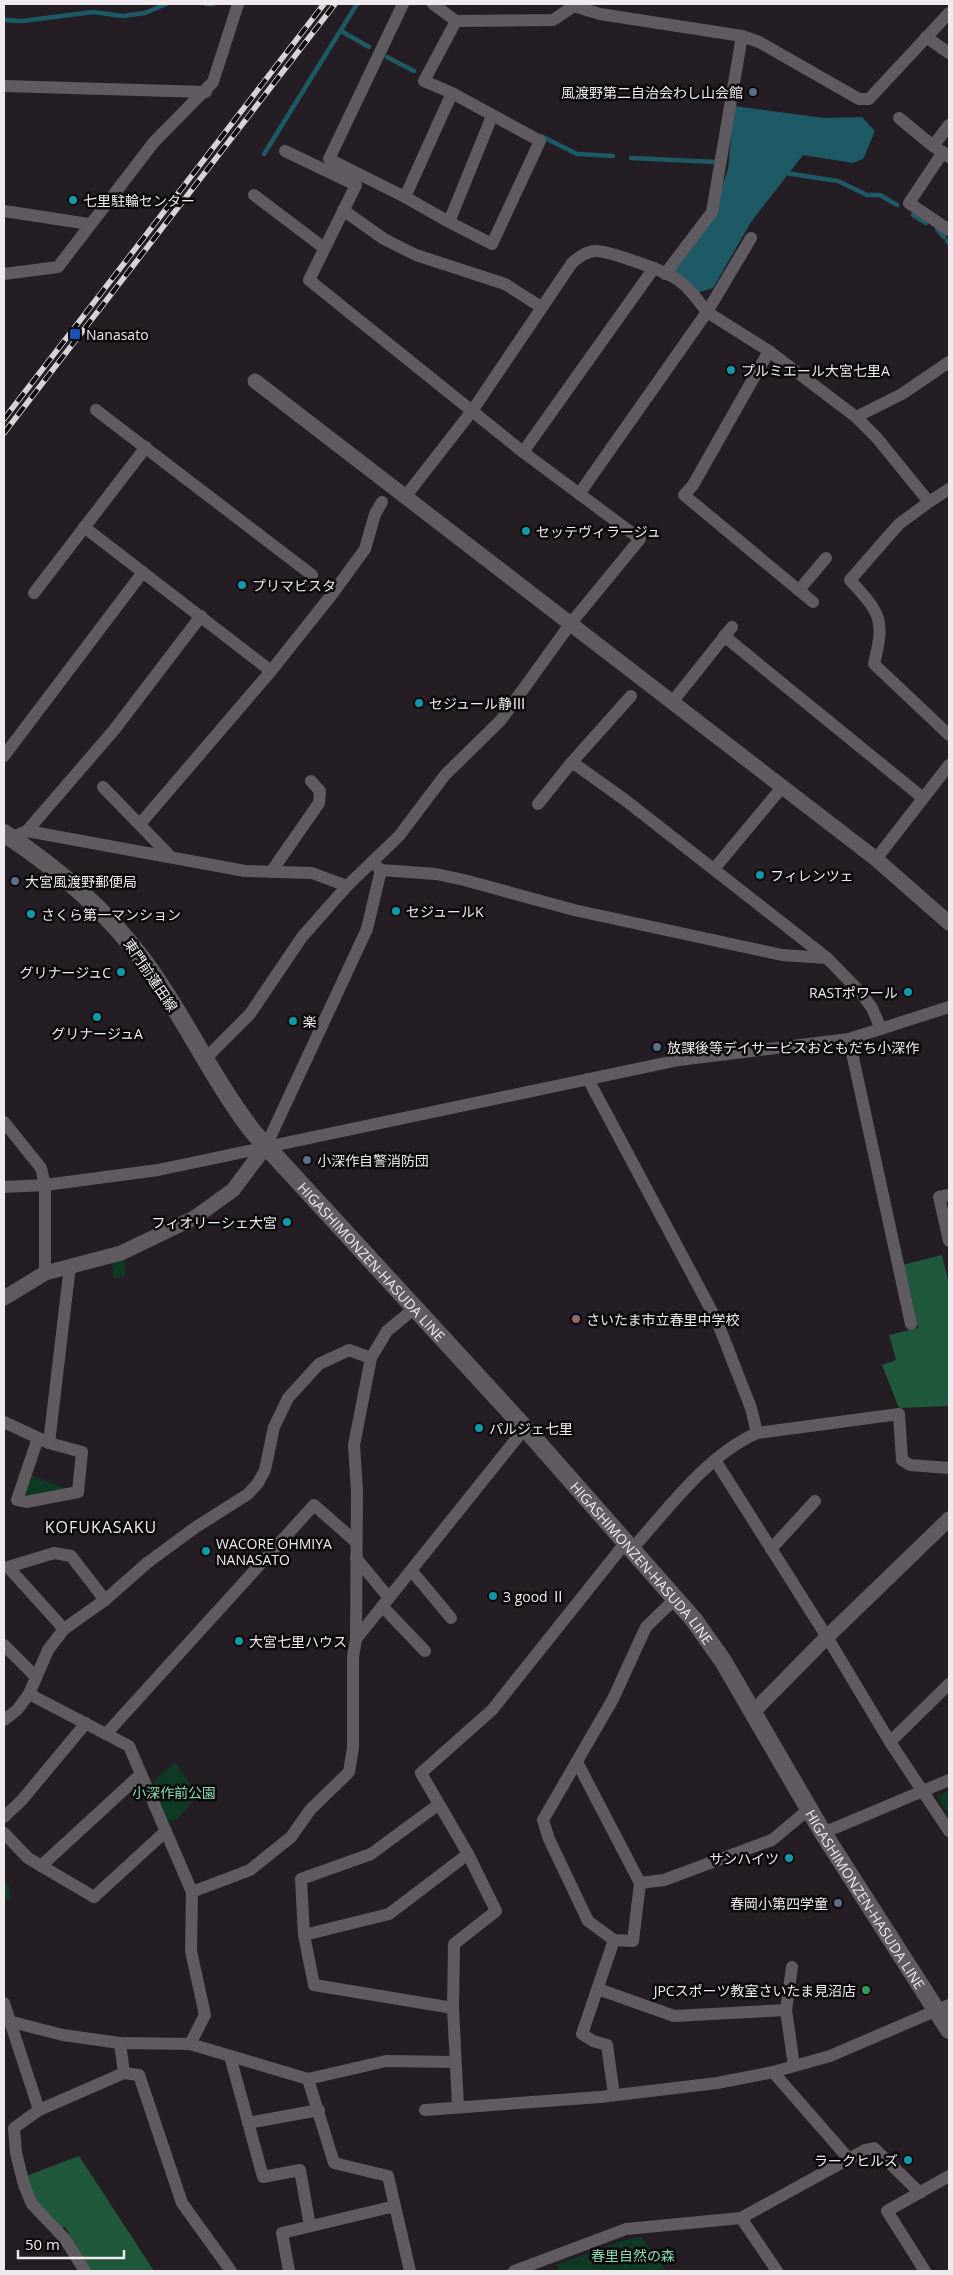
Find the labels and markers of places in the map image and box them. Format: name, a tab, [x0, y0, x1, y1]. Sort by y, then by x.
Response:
place label: 風渡野第二自治会わし山会館	[561, 83, 743, 102]
marker: 風渡野第二自治会わし山会館	[747, 86, 759, 98]
place label: 七里駐輪センター	[83, 191, 195, 210]
marker: 七里駐輪センター	[67, 194, 79, 206]
place label: Nanasato	[86, 325, 149, 344]
marker: Nanasato	[68, 327, 82, 341]
place label: プルミエール大宮七里A	[741, 361, 890, 380]
marker: プルミエール大宮七里A	[725, 364, 737, 376]
place label: セッテヴィラージュ	[536, 522, 661, 541]
marker: セッテヴィラージュ	[520, 525, 532, 537]
place label: プリマビスタ	[252, 576, 336, 595]
marker: プリマビスタ	[236, 579, 248, 591]
place label: セジュール静Ⅲ	[429, 694, 526, 713]
marker: セジュール静Ⅲ	[413, 697, 425, 709]
place label: フィレンツェ	[770, 866, 854, 885]
marker: フィレンツェ	[754, 869, 766, 881]
place label: 大宮風渡野郵便局	[25, 872, 137, 891]
marker: 大宮風渡野郵便局	[9, 875, 21, 887]
place label: セジュールK	[406, 902, 484, 921]
place label: さくら第一マンション	[41, 905, 181, 924]
marker: セジュールK	[390, 905, 402, 917]
marker: さくら第一マンション	[25, 908, 37, 920]
place label: グリナージュC	[19, 963, 111, 982]
marker: グリナージュC	[115, 966, 127, 978]
place label: RASTポワール	[809, 983, 898, 1002]
marker: RASTポワール	[902, 986, 914, 998]
marker: グリナージュA	[91, 1011, 103, 1023]
place label: 楽	[303, 1012, 317, 1031]
marker: 楽	[287, 1015, 299, 1027]
place label: グリナージュA	[51, 1024, 143, 1043]
place label: 放課後等デイサービスおともだち小深作	[667, 1038, 919, 1057]
marker: 放課後等デイサービスおともだち小深作	[651, 1041, 663, 1053]
place label: 小深作自警消防団	[317, 1151, 429, 1170]
marker: 小深作自警消防団	[301, 1154, 313, 1166]
place label: フィオリーシェ大宮	[152, 1213, 277, 1232]
marker: フィオリーシェ大宮	[281, 1216, 293, 1228]
place label: さいたま市立春里中学校	[586, 1310, 740, 1329]
marker: さいたま市立春里中学校	[570, 1313, 582, 1325]
place label: パルジェ七里	[489, 1419, 573, 1438]
marker: パルジェ七里	[473, 1422, 485, 1434]
place label: WACORE OHMIYA NANASATO	[216, 1534, 332, 1569]
marker: WACORE OHMIYA NANASATO	[200, 1545, 212, 1557]
place label: 3 good Ⅱ	[503, 1587, 565, 1606]
marker: 3 good Ⅱ	[487, 1590, 499, 1602]
place label: 大宮七里ハウス	[249, 1632, 347, 1651]
marker: 大宮七里ハウス	[233, 1635, 245, 1647]
place label: サンハイツ	[709, 1849, 779, 1868]
marker: サンハイツ	[783, 1852, 795, 1864]
place label: 春岡小第四学童	[730, 1894, 828, 1913]
marker: 春岡小第四学童	[832, 1897, 844, 1909]
place label: JPCスポーツ教室さいたま見沼店	[652, 1981, 856, 2000]
marker: JPCスポーツ教室さいたま見沼店	[860, 1984, 872, 1996]
place label: ラークヒルズ	[814, 2151, 898, 2170]
marker: ラークヒルズ	[902, 2154, 914, 2166]

